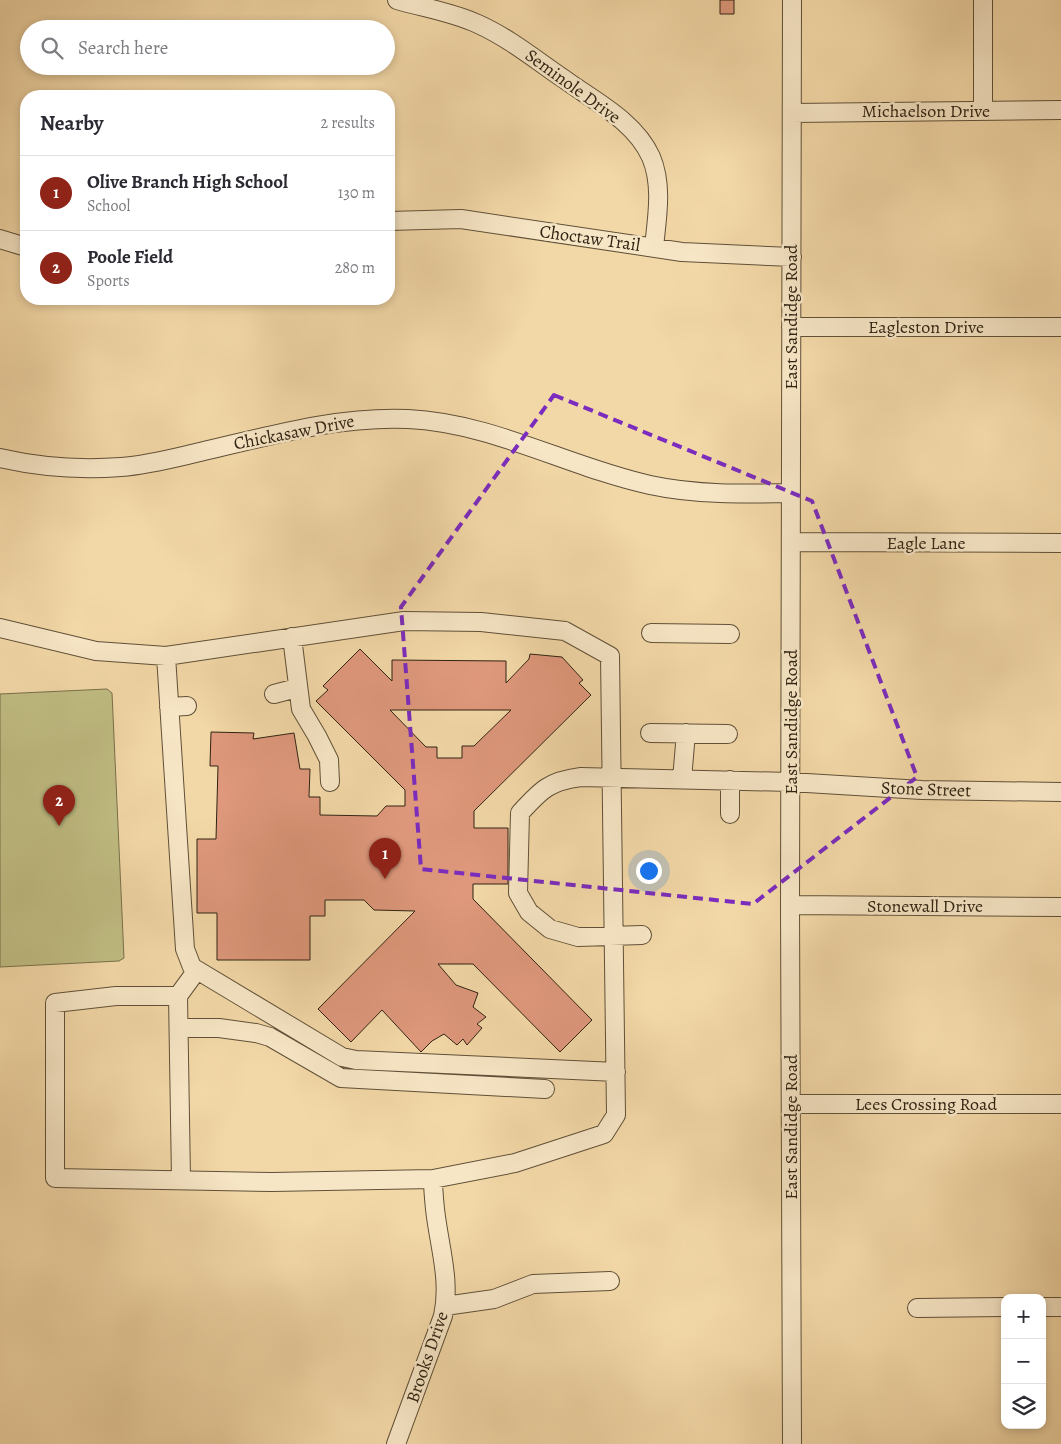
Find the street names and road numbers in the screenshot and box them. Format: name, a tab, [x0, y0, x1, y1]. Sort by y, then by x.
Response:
street label: Seminole Drive	[520, 43, 626, 129]
street label: Michaelson Drive	[862, 99, 990, 123]
street label: Choctaw Trail	[538, 219, 643, 257]
street label: East Sandidge Road	[779, 244, 803, 390]
street label: Eagleston Drive	[868, 315, 984, 339]
street label: Chickasaw Drive	[232, 409, 356, 455]
street label: Eagle Lane	[886, 531, 966, 555]
street label: East Sandidge Road	[779, 649, 803, 795]
street label: Stone Street	[881, 775, 972, 803]
street label: Stonewall Drive	[867, 894, 983, 918]
street label: East Sandidge Road	[779, 1054, 803, 1200]
street label: Lees Crossing Road	[855, 1092, 997, 1116]
street label: Brooks Drive	[400, 1308, 454, 1406]

